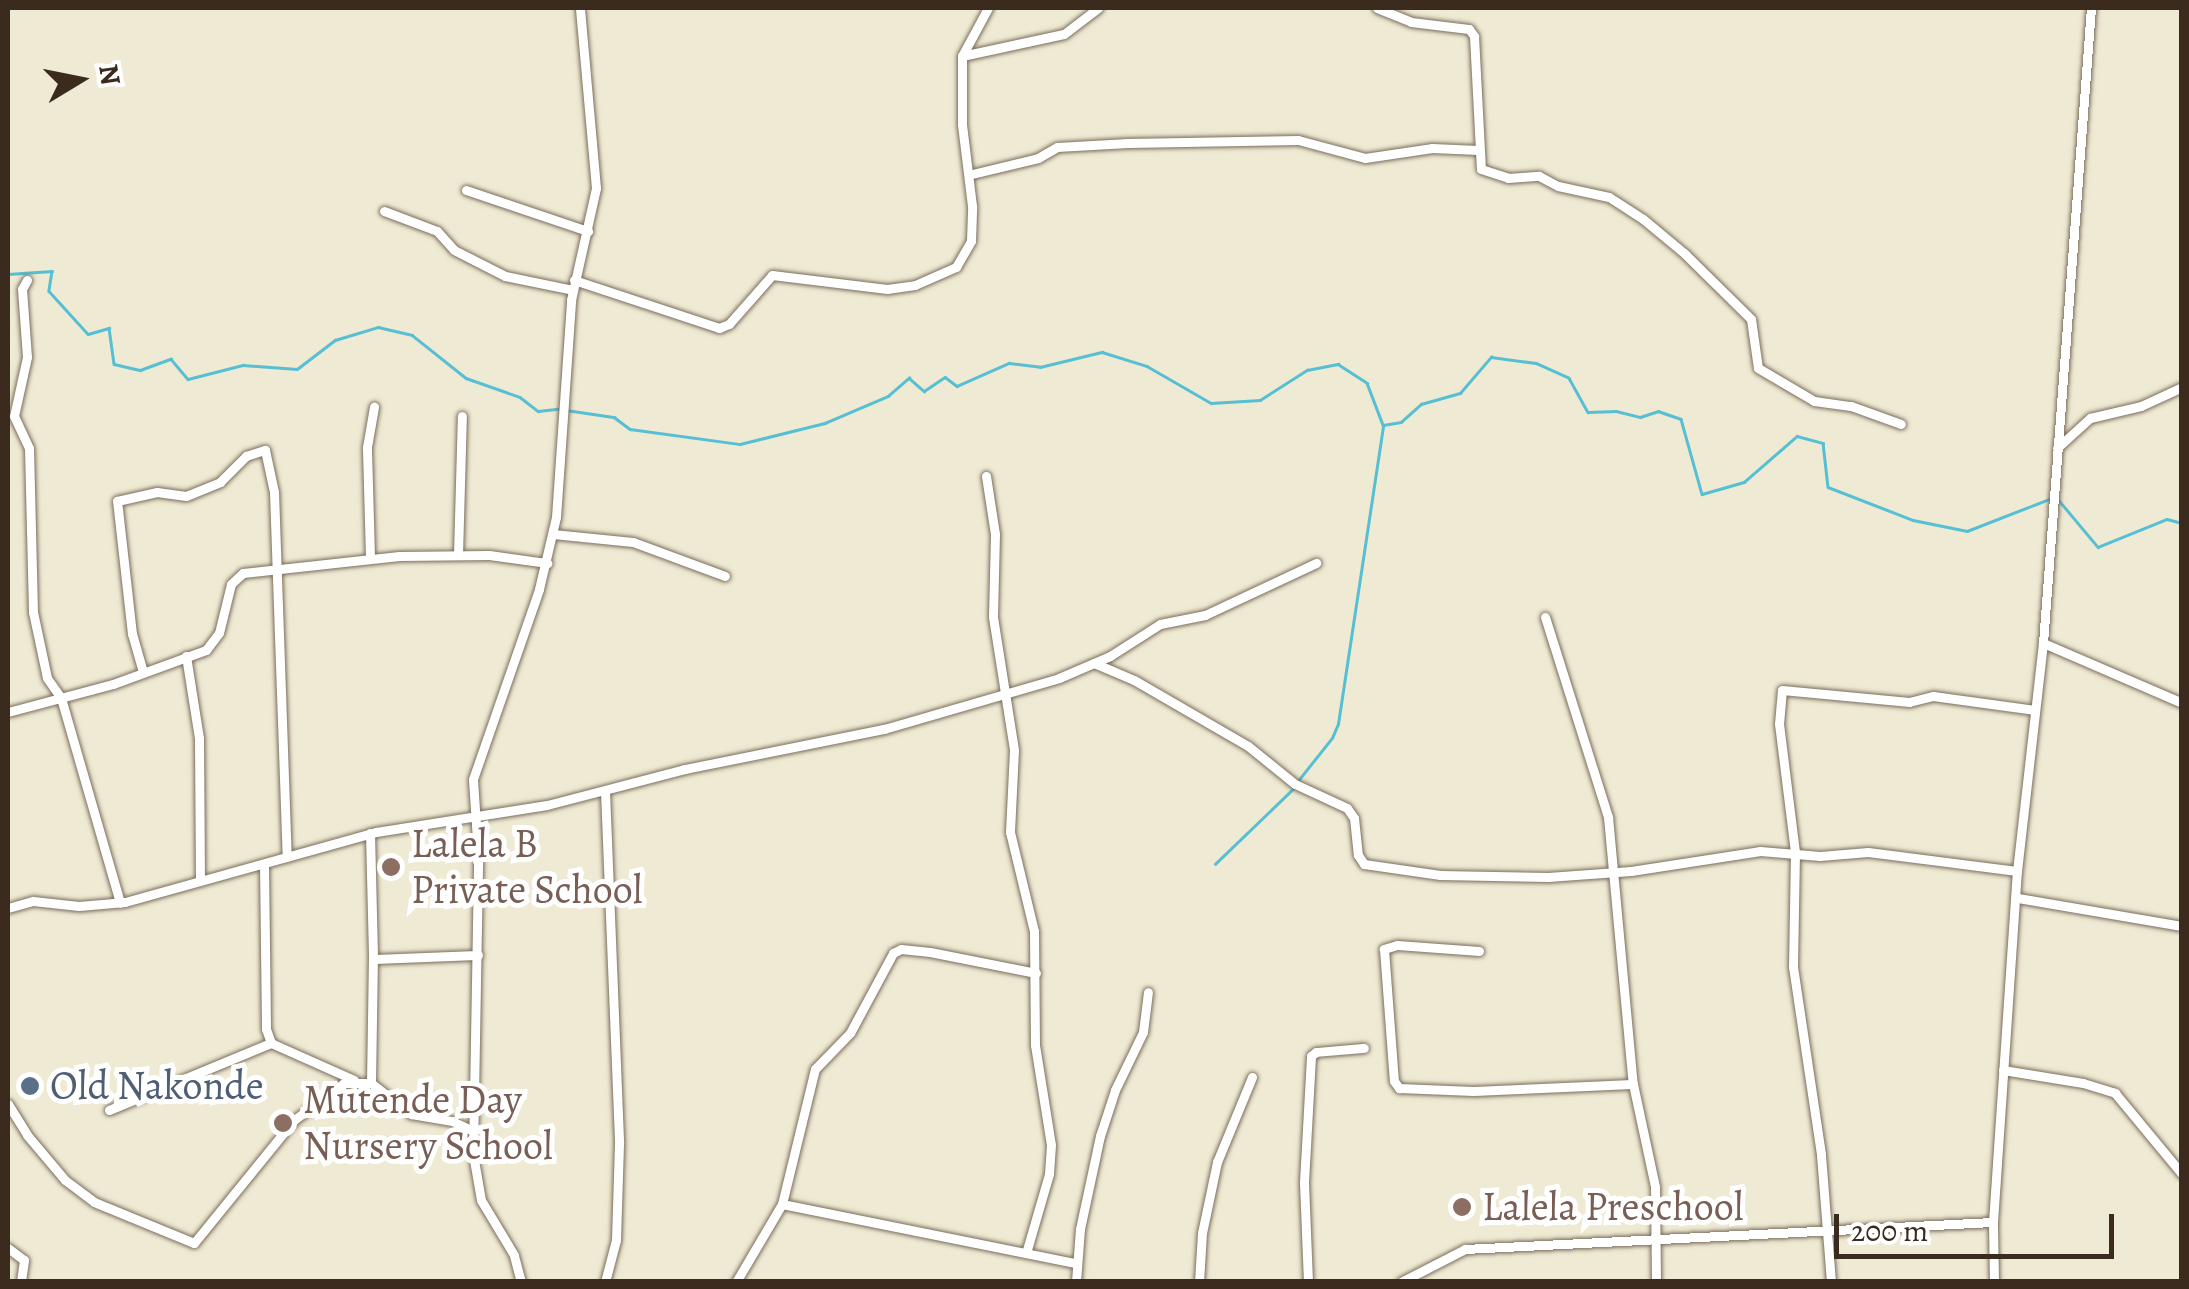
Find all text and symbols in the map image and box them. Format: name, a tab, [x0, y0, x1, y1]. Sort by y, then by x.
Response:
north arrow	[30, 30, 130, 130]
text: N	[89, 61, 130, 88]
place label: Lalela B Private School	[411, 820, 642, 914]
marker: Lalela B Private School	[380, 856, 402, 878]
place label: Old Nakonde	[50, 1062, 264, 1110]
marker: Old Nakonde	[19, 1075, 41, 1097]
place label: Mutende Day Nursery School	[303, 1076, 553, 1170]
marker: Mutende Day Nursery School	[272, 1112, 294, 1134]
place label: Lalela Preschool	[1482, 1183, 1743, 1231]
scale bar	[1839, 1194, 2119, 1256]
marker: Lalela Preschool	[1451, 1196, 1473, 1218]
text: 200 m	[1851, 1211, 1928, 1251]

